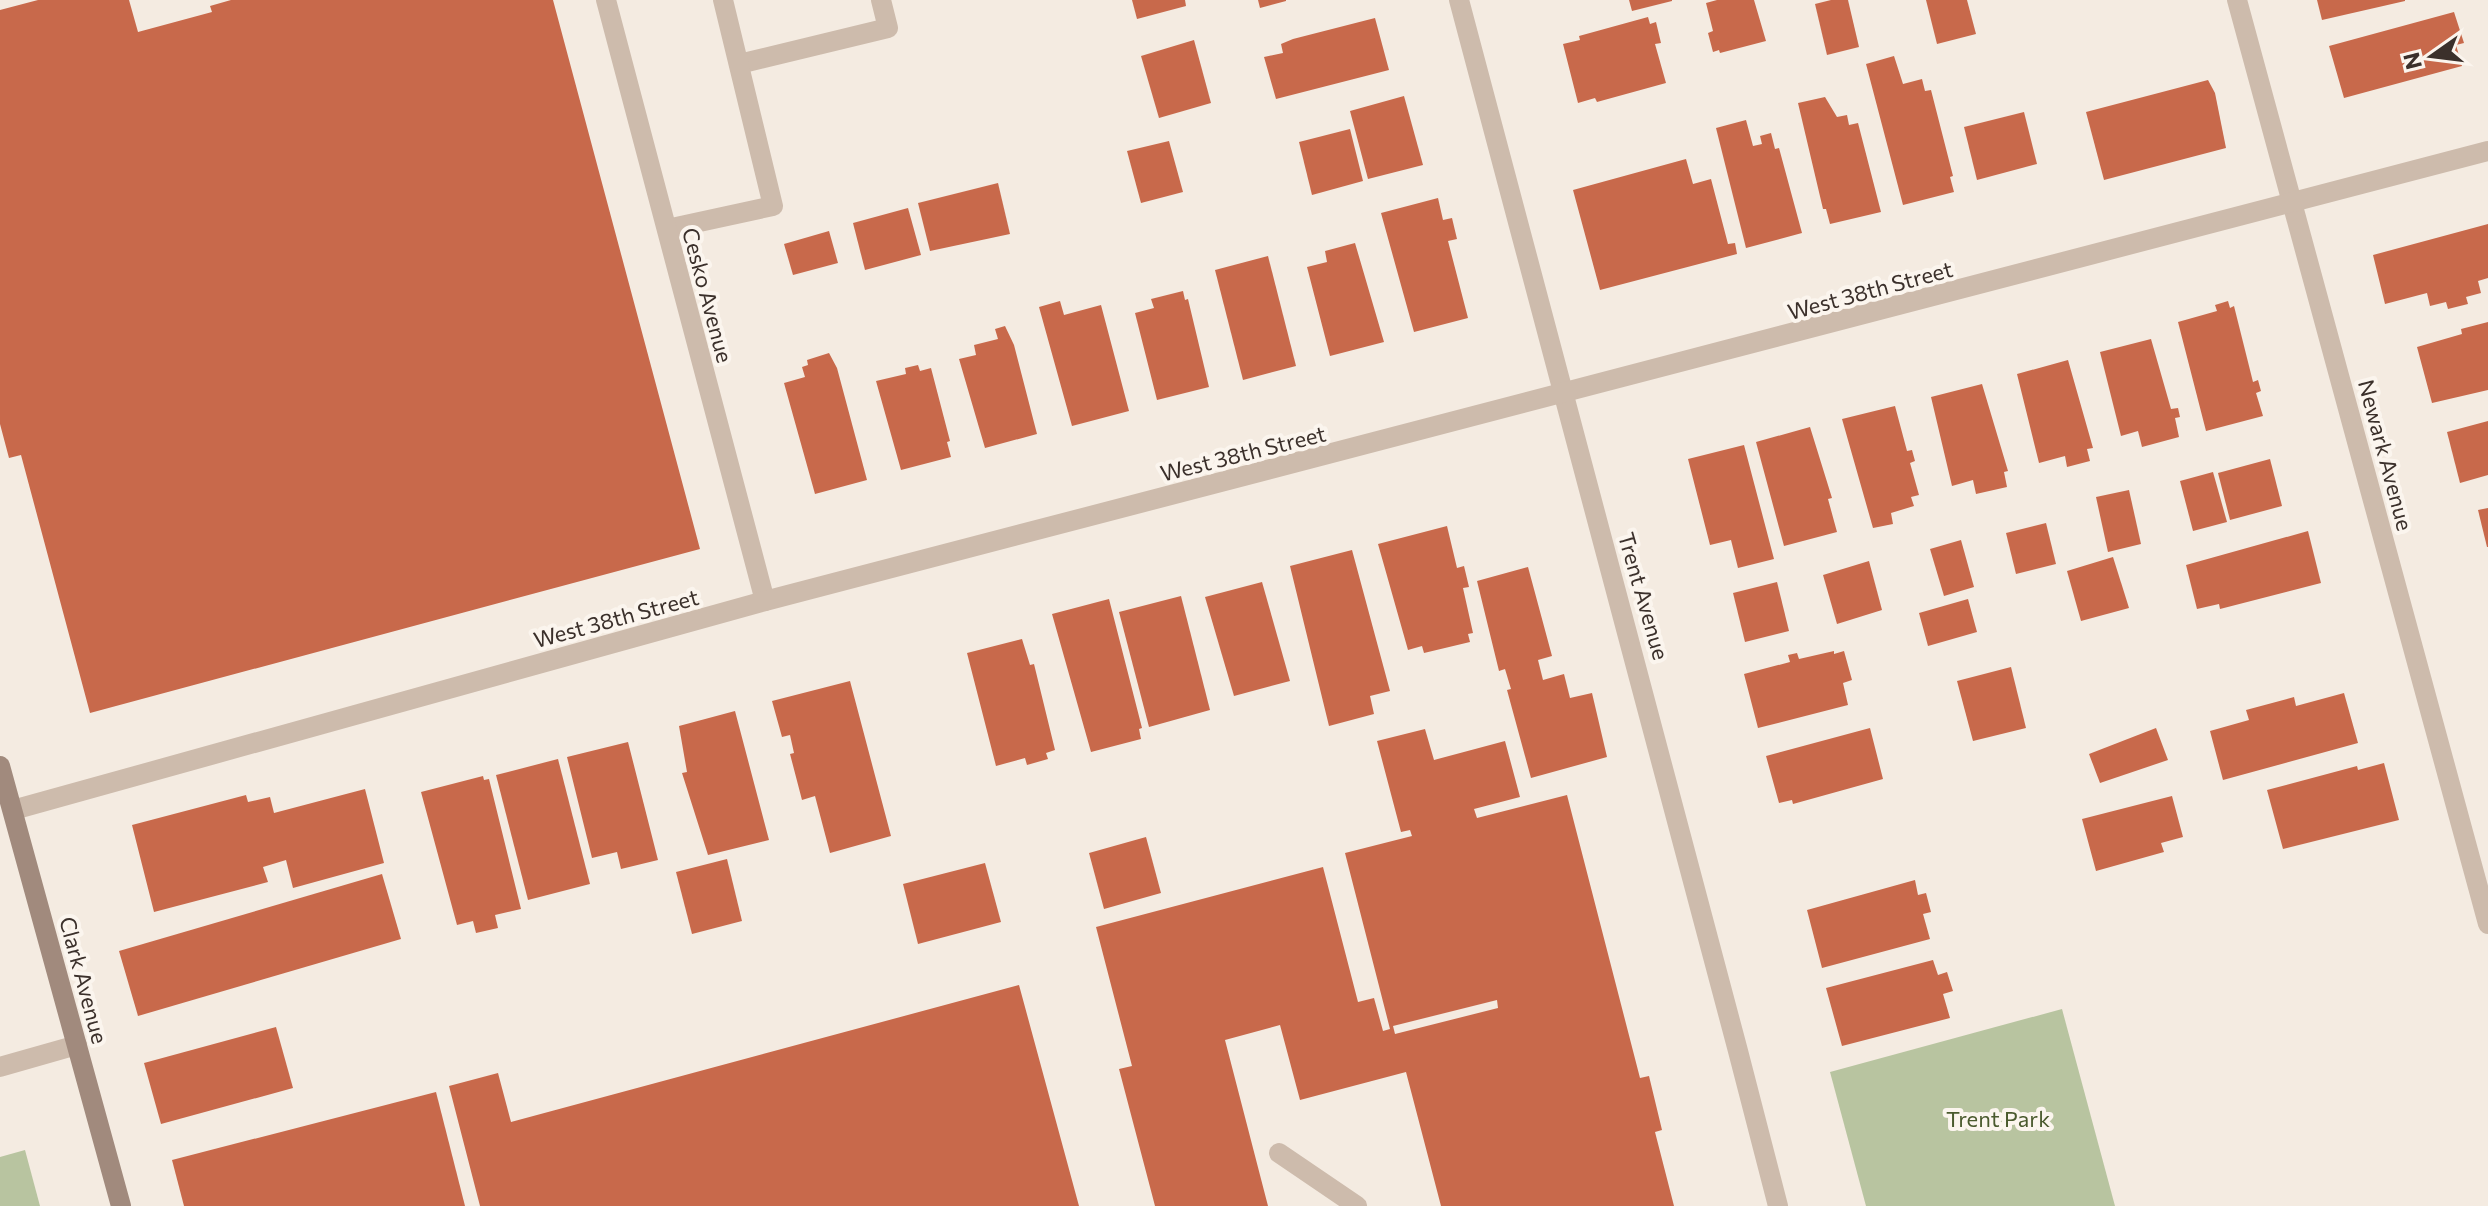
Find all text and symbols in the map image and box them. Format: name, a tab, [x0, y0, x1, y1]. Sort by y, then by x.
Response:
north arrow	[2392, 16, 2472, 96]
text: N	[2397, 50, 2427, 72]
street label: Cesko Avenue	[677, 224, 739, 366]
street label: West 38th Street	[1785, 255, 1955, 325]
street label: Newark Avenue	[2353, 377, 2419, 533]
street label: West 38th Street	[1157, 419, 1329, 487]
street label: Trent Avenue	[1613, 529, 1675, 663]
street label: West 38th Street	[531, 583, 701, 653]
street label: Clark Avenue	[54, 914, 114, 1046]
park label: Trent Park	[1946, 1105, 2050, 1132]

